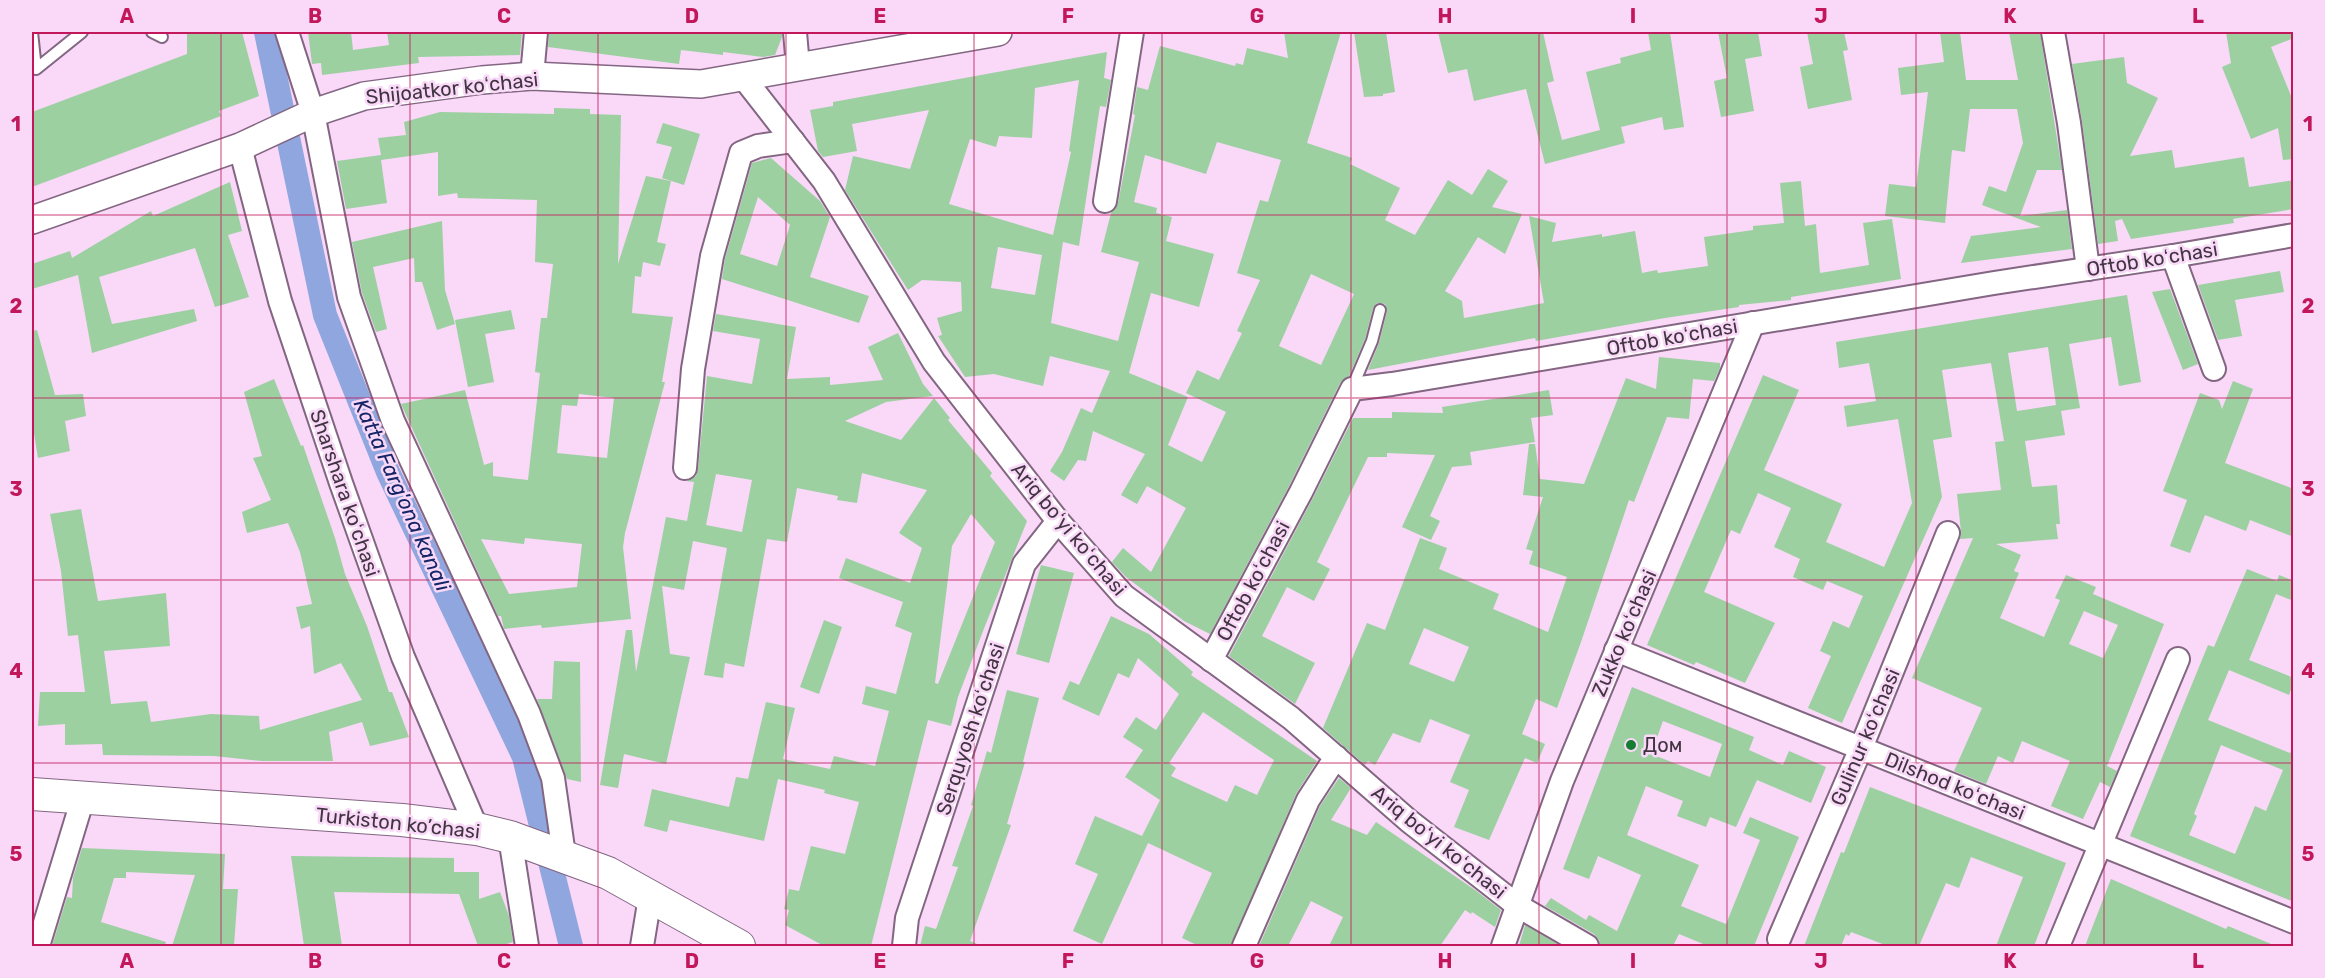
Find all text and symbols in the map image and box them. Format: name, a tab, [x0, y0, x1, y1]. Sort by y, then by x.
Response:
text: A	[120, 4, 135, 28]
text: B	[308, 4, 322, 28]
text: C	[497, 4, 511, 28]
text: D	[685, 4, 699, 28]
text: E	[874, 4, 886, 28]
text: F	[1062, 4, 1074, 28]
text: G	[1250, 4, 1264, 28]
text: H	[1438, 4, 1452, 28]
text: I	[1630, 4, 1636, 28]
text: J	[1814, 4, 1828, 28]
text: K	[2003, 4, 2017, 28]
text: L	[2192, 4, 2204, 28]
street label: Shijoatkor koʻchasi	[365, 67, 539, 109]
text: 1	[11, 112, 21, 136]
text: 1	[2303, 112, 2313, 136]
street label: Oftob koʻchasi	[2085, 237, 2219, 281]
text: 2	[10, 294, 23, 318]
text: 2	[2302, 294, 2315, 318]
street label: Oftob koʻchasi	[1605, 314, 1739, 360]
water label: Katta Farg'ona kanali	[349, 395, 457, 596]
street label: Sharshara koʻchasi	[305, 406, 385, 580]
street label: Ariq boʻyi koʻchasi	[1006, 458, 1132, 600]
text: 3	[9, 477, 23, 501]
text: 3	[2301, 477, 2315, 501]
street label: Oftob koʻchasi	[1211, 517, 1295, 645]
street label: Zukko koʻchasi	[1587, 566, 1661, 700]
street label: Serquyosh koʻchasi	[931, 640, 1009, 818]
text: 4	[9, 659, 23, 683]
text: 4	[2301, 659, 2315, 683]
street label: Gulinur koʻchasi	[1825, 665, 1905, 809]
place label: Дом	[1643, 733, 1682, 757]
marker: Дом	[1624, 738, 1638, 752]
street label: Dilshod koʻchasi	[1881, 747, 2029, 825]
street label: Ariq boʻyi koʻchasi	[1367, 780, 1511, 904]
street label: Turkiston ko’chasi	[315, 802, 481, 844]
text: 5	[10, 842, 23, 866]
text: 5	[2302, 842, 2315, 866]
text: A	[120, 949, 135, 973]
text: B	[308, 949, 322, 973]
text: C	[497, 949, 511, 973]
text: D	[685, 949, 699, 973]
text: E	[874, 949, 886, 973]
text: F	[1062, 949, 1074, 973]
text: G	[1250, 949, 1264, 973]
text: H	[1438, 949, 1452, 973]
text: I	[1630, 949, 1636, 973]
text: J	[1814, 949, 1828, 973]
text: K	[2003, 949, 2017, 973]
text: L	[2192, 949, 2204, 973]

